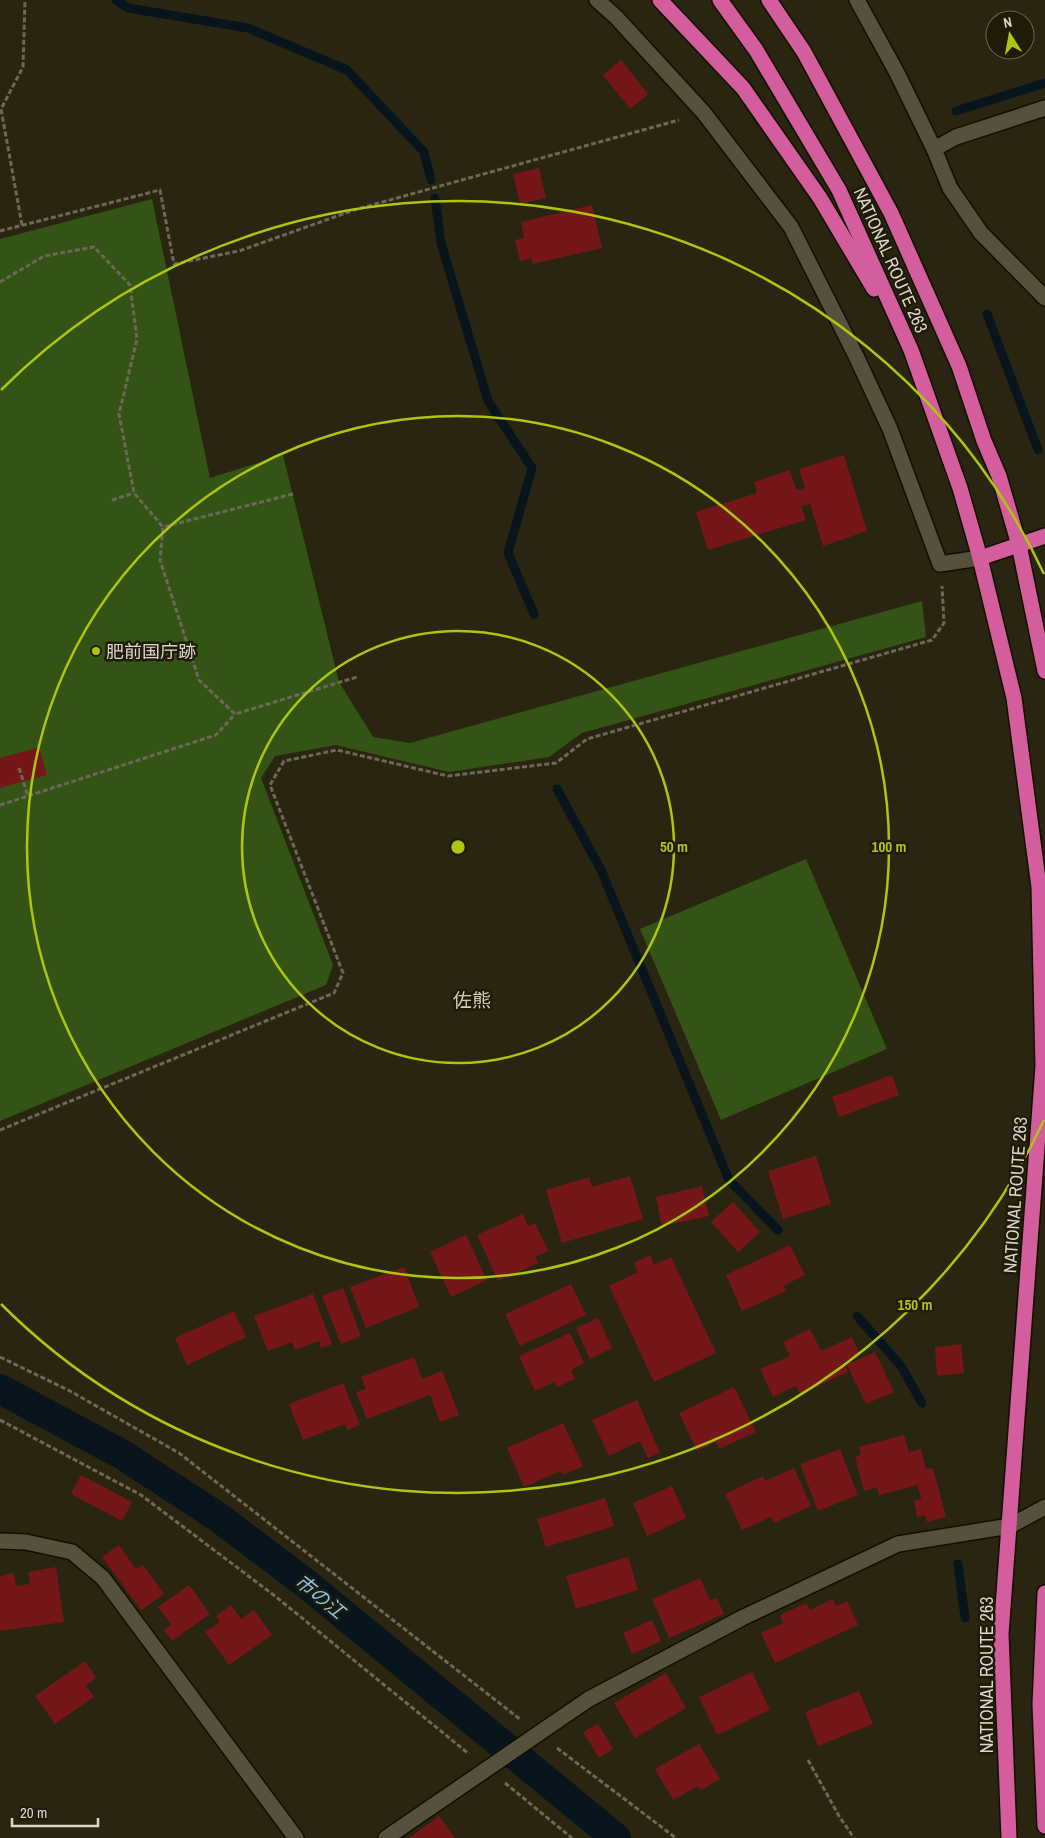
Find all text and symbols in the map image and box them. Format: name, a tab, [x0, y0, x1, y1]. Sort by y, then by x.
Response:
north arrow	[985, 10, 1035, 60]
text: N	[1002, 13, 1013, 32]
street label: NATIONAL ROUTE 263	[848, 183, 934, 337]
place label: 肥前国庁跡	[106, 639, 196, 664]
marker: 肥前国庁跡	[90, 645, 102, 657]
text: 50 m	[660, 836, 688, 857]
text: 100 m	[872, 836, 906, 857]
centre of rings	[449, 838, 467, 856]
district label: 佐熊	[453, 987, 491, 1013]
street label: NATIONAL ROUTE 263	[997, 1116, 1033, 1274]
text: 150 m	[898, 1294, 932, 1315]
water label: 市の江	[290, 1568, 352, 1625]
street label: NATIONAL ROUTE 263	[974, 1597, 999, 1753]
scale bar	[12, 1796, 99, 1828]
text: 20 m	[20, 1802, 47, 1823]

